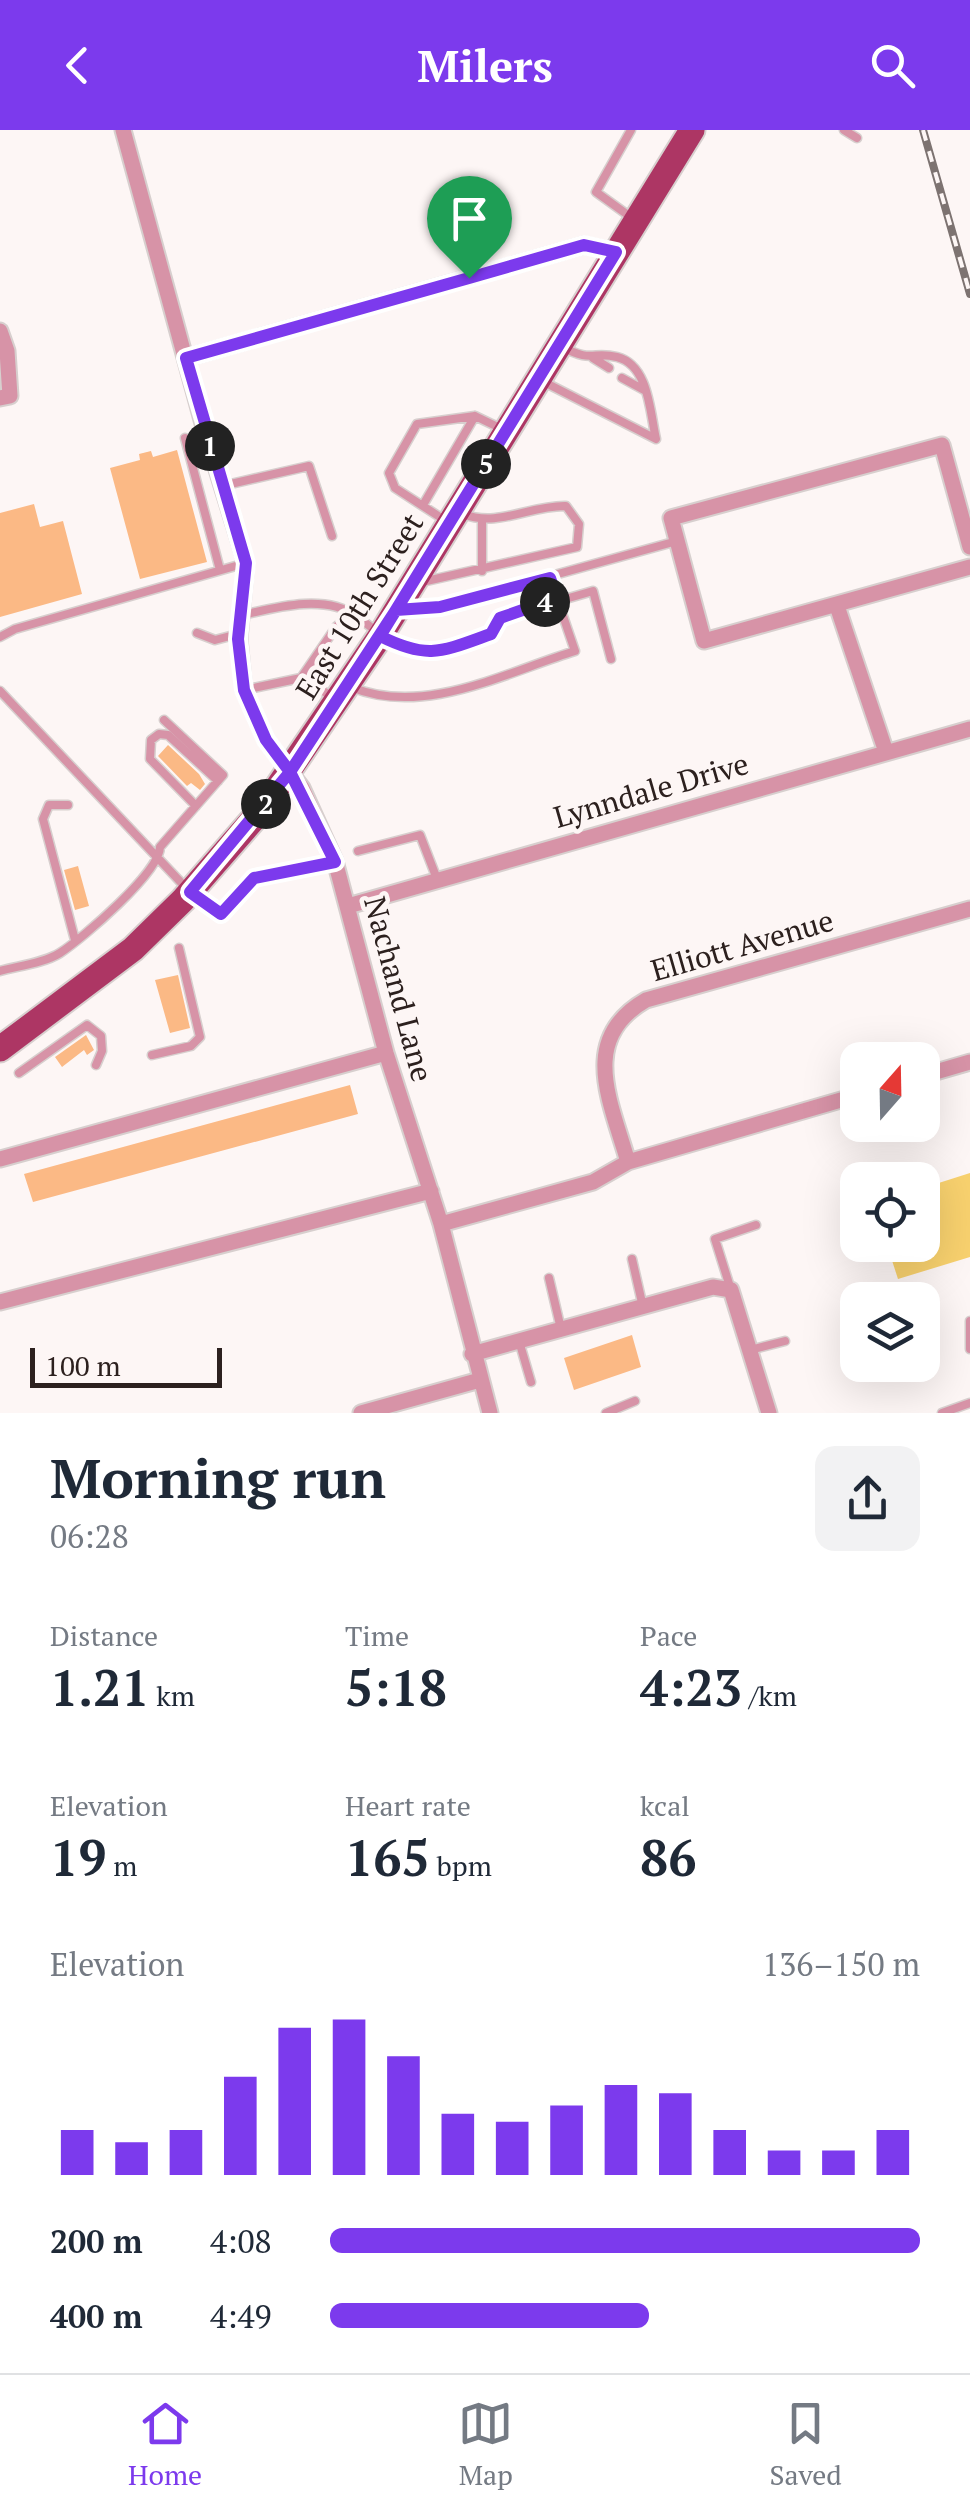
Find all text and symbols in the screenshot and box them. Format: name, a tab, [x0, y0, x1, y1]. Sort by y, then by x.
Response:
text: Milers	[417, 35, 553, 95]
icon: back	[50, 38, 105, 93]
icon: search	[865, 38, 920, 93]
pin	[427, 176, 512, 279]
icon: arrive	[442, 191, 497, 246]
pin: 1	[185, 421, 235, 471]
text: 1	[202, 427, 218, 464]
pin: 5	[461, 439, 511, 489]
text: 5	[478, 445, 494, 482]
street label: East 10th Street	[286, 505, 432, 707]
pin: 4	[520, 577, 570, 627]
text: 4	[537, 583, 553, 620]
street label: Lynndale Drive	[549, 743, 753, 837]
pin: 2	[241, 779, 291, 829]
text: 2	[258, 785, 274, 822]
street label: Nachand Lane	[355, 892, 443, 1086]
street label: Elliott Avenue	[646, 900, 838, 990]
north arrow	[840, 1042, 940, 1142]
map controls	[840, 1042, 940, 1382]
button: locate	[840, 1162, 940, 1262]
button: layers	[840, 1282, 940, 1382]
scale bar	[30, 1343, 222, 1388]
text: 100 m	[45, 1347, 121, 1384]
text: Morning run	[50, 1441, 386, 1514]
button: share	[815, 1446, 920, 1551]
text: 06:28	[50, 1515, 129, 1557]
text: Distance	[50, 1617, 158, 1654]
text: Time	[345, 1617, 409, 1654]
text: Pace	[640, 1617, 697, 1654]
text: 1.21	[50, 1654, 150, 1720]
text: 5:18	[345, 1654, 447, 1720]
text: 4:23	[640, 1654, 742, 1720]
text: km	[150, 1677, 195, 1714]
text: /km	[742, 1677, 797, 1714]
text: Elevation	[50, 1787, 168, 1824]
text: Heart rate	[345, 1787, 471, 1824]
text: kcal	[640, 1787, 690, 1824]
text: 19	[50, 1824, 107, 1890]
text: 165	[345, 1824, 430, 1890]
text: 86	[640, 1824, 697, 1890]
text: m	[107, 1847, 137, 1884]
text: bpm	[430, 1847, 492, 1884]
text: Elevation	[50, 1943, 184, 1985]
text: 136–150 m	[762, 1943, 920, 1985]
text: 200 m	[50, 2220, 142, 2262]
text: 4:08	[210, 2220, 272, 2262]
text: 400 m	[50, 2295, 142, 2337]
text: 4:49	[210, 2295, 272, 2337]
tab: Home	[128, 2396, 202, 2493]
tab: Map	[458, 2396, 513, 2493]
tab: Saved	[769, 2396, 842, 2493]

